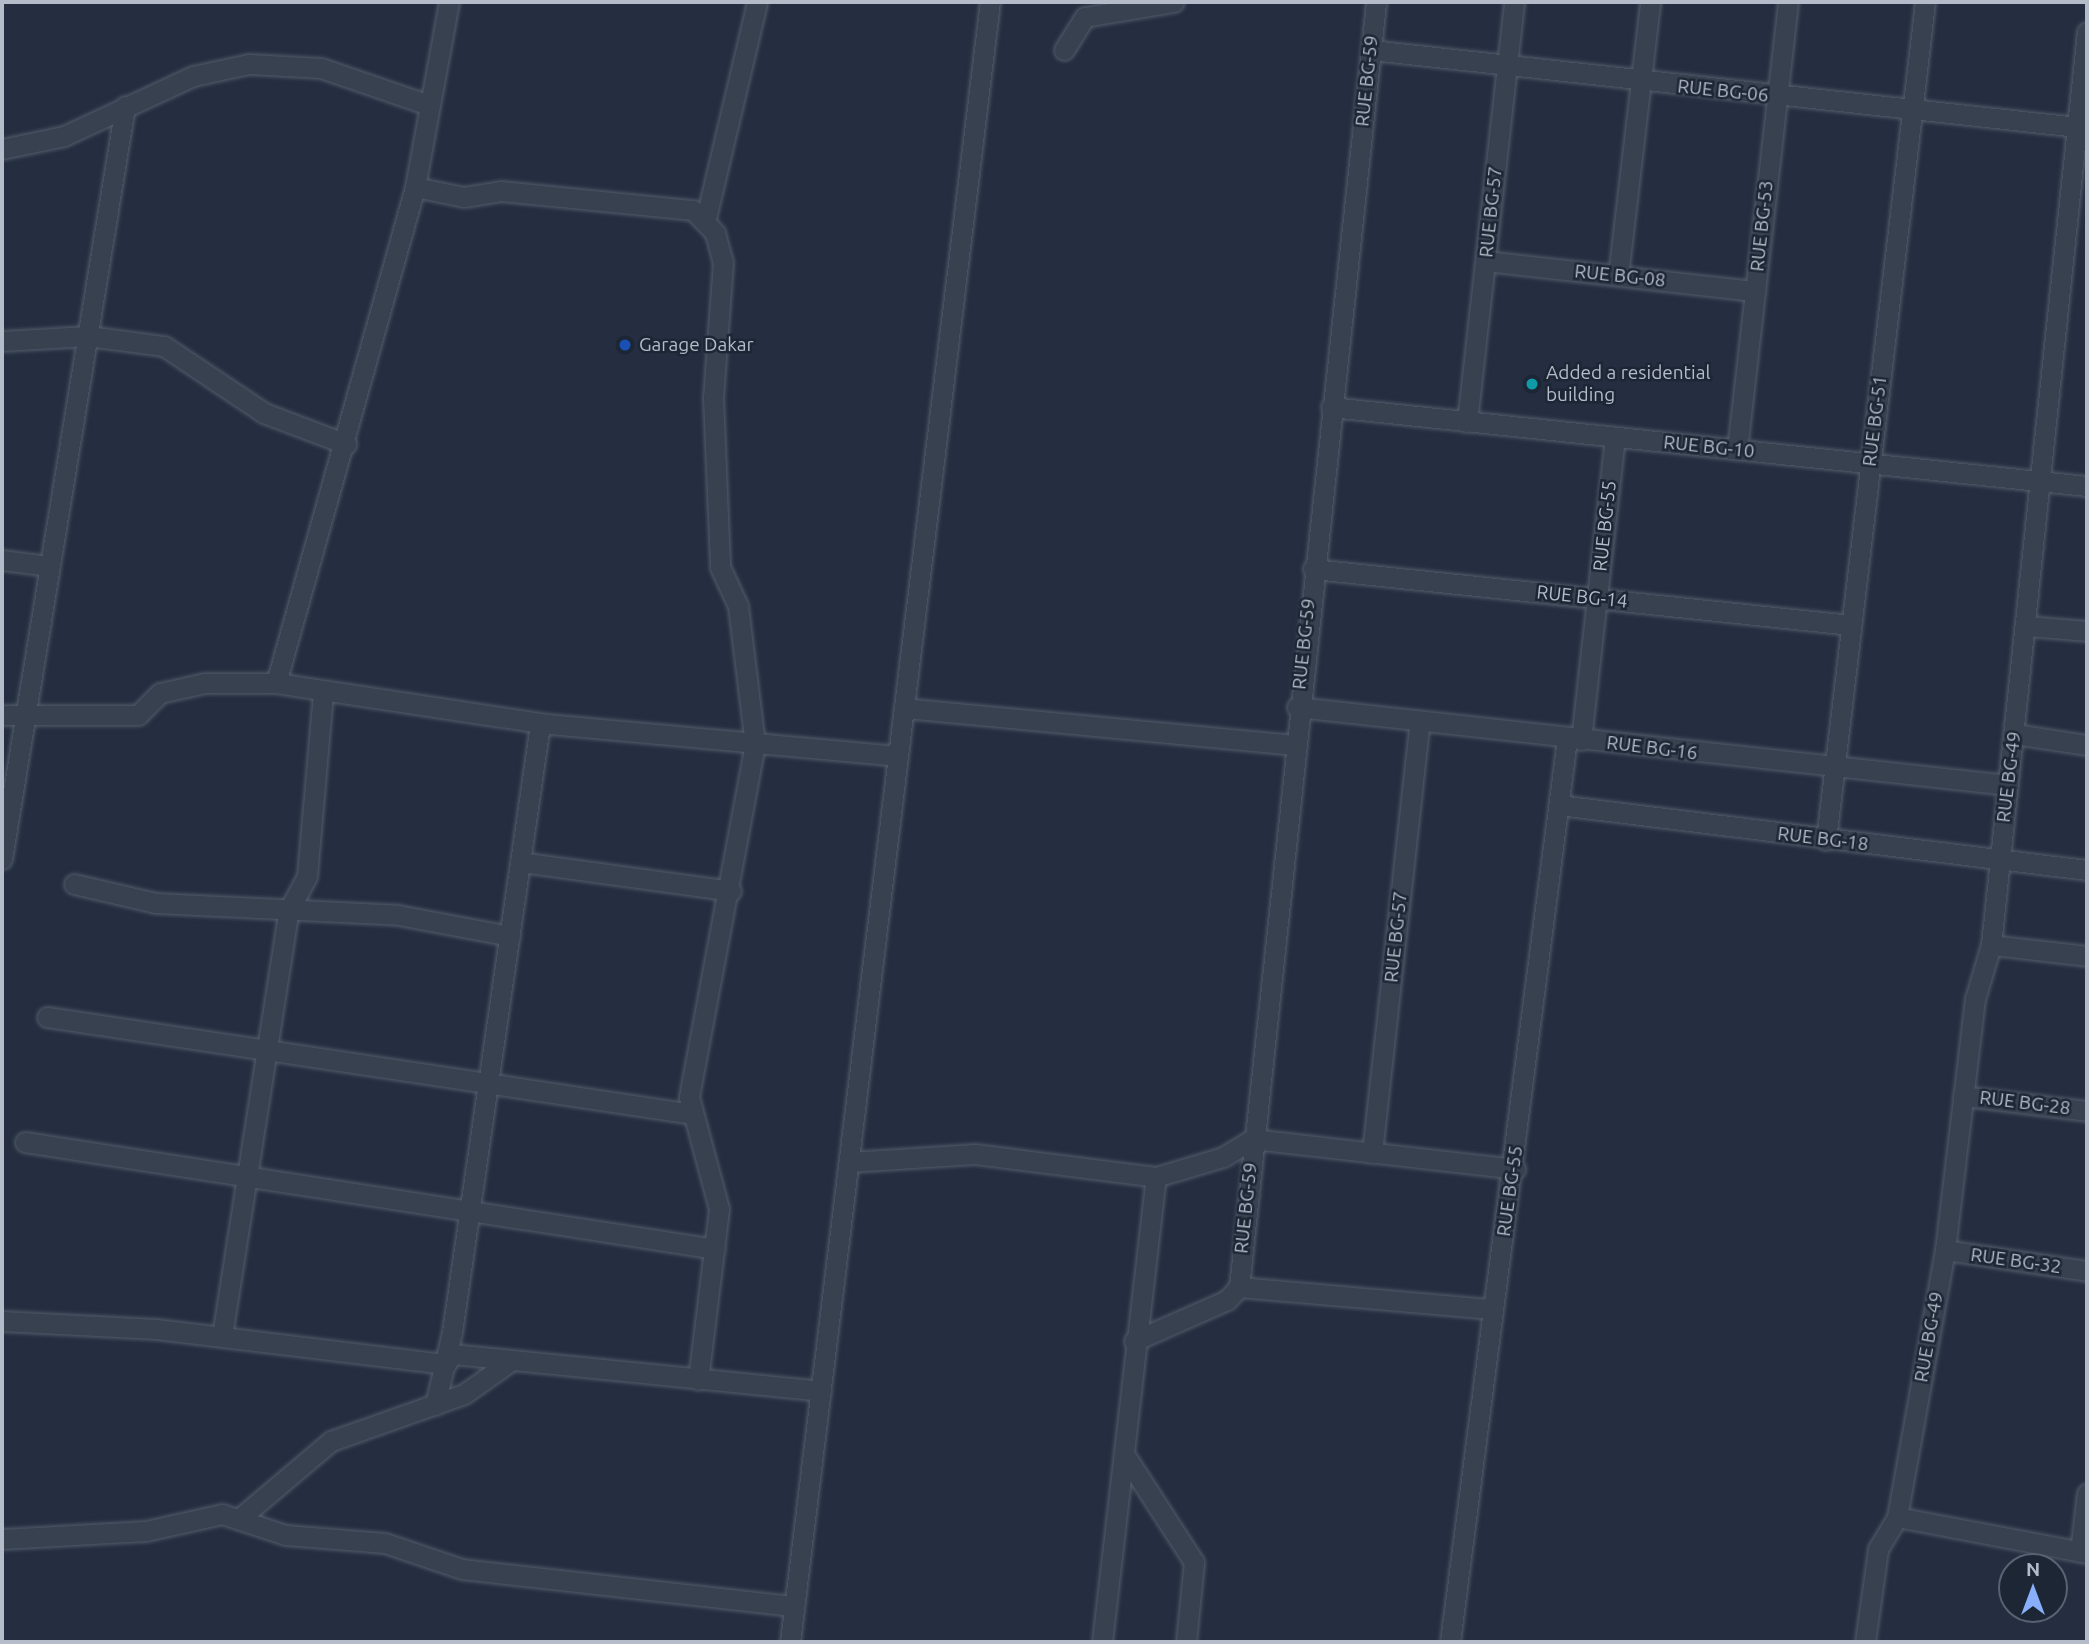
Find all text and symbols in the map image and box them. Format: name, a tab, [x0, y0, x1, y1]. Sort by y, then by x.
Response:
street label: RUE BG-59	[1351, 34, 1383, 128]
street label: RUE BG-06	[1676, 75, 1770, 107]
street label: RUE BG-57	[1475, 165, 1507, 259]
street label: RUE BG-53	[1746, 179, 1778, 273]
street label: RUE BG-08	[1573, 260, 1667, 292]
place label: Garage Dakar	[639, 334, 754, 356]
marker: Garage Dakar	[617, 337, 633, 353]
place label: Added a residential building	[1546, 362, 1710, 406]
street label: RUE BG-51	[1858, 374, 1892, 468]
marker: Added a residential building	[1524, 376, 1540, 392]
street label: RUE BG-10	[1662, 431, 1756, 463]
street label: RUE BG-55	[1589, 479, 1621, 573]
street label: RUE BG-14	[1535, 581, 1629, 613]
street label: RUE BG-59	[1288, 597, 1320, 691]
street label: RUE BG-49	[1992, 730, 2026, 824]
street label: RUE BG-16	[1605, 731, 1699, 765]
street label: RUE BG-18	[1776, 822, 1870, 856]
street label: RUE BG-57	[1380, 890, 1412, 984]
street label: RUE BG-28	[1978, 1086, 2072, 1120]
street label: RUE BG-55	[1492, 1144, 1528, 1238]
street label: RUE BG-59	[1230, 1161, 1262, 1255]
street label: RUE BG-32	[1969, 1243, 2063, 1279]
street label: RUE BG-49	[1910, 1290, 1948, 1384]
north arrow	[1998, 1553, 2068, 1623]
text: N	[2026, 1558, 2040, 1580]

